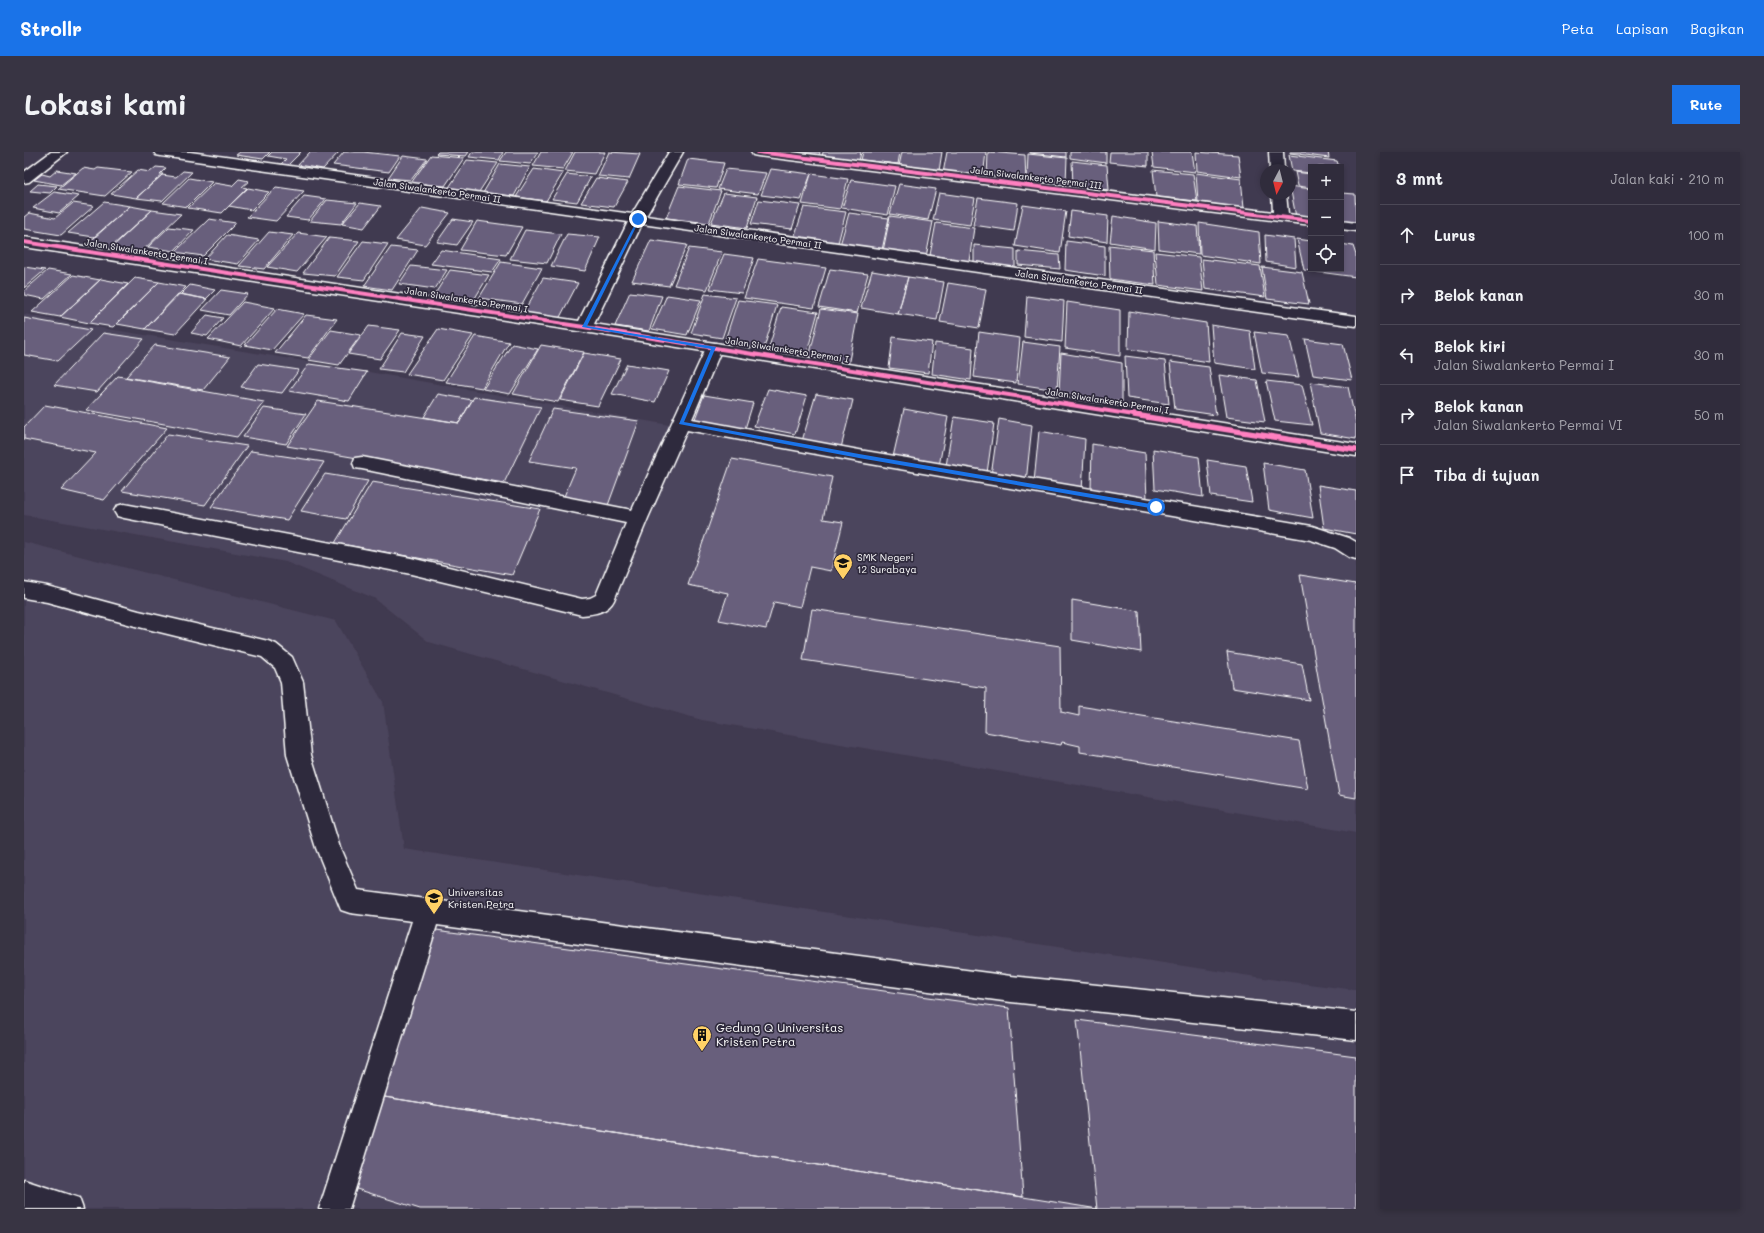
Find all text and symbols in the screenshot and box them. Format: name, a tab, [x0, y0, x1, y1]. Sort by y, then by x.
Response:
text: Strollr	[20, 16, 82, 41]
text: Peta	[1562, 19, 1594, 38]
text: Lapisan	[1616, 19, 1668, 38]
text: Bagikan	[1690, 19, 1744, 38]
button: Rute	[1672, 85, 1740, 124]
text: Lokasi kami	[24, 86, 187, 122]
street label: Jalan Siwalankerto Permai III	[970, 164, 1103, 191]
north arrow	[1260, 164, 1296, 200]
map controls	[1308, 164, 1344, 272]
button: +	[1308, 164, 1344, 200]
text: 3 mnt	[1396, 167, 1443, 189]
text: Jalan kaki · 210 m	[1611, 170, 1724, 187]
street label: Jalan Siwalankerto Permai II	[373, 176, 502, 205]
button: −	[1308, 200, 1344, 236]
route end	[629, 210, 647, 228]
street label: Jalan Siwalankerto Permai II	[694, 222, 823, 251]
icon: ahead	[1396, 224, 1418, 246]
text: Lurus	[1434, 225, 1475, 245]
text: 100 m	[1688, 226, 1724, 243]
street label: Jalan Siwalankerto Permai I	[84, 236, 208, 267]
button: locate	[1308, 236, 1344, 272]
street label: Jalan Siwalankerto Permai II	[1015, 267, 1144, 296]
street label: Jalan Siwalankerto Permai I	[404, 284, 528, 315]
icon: right	[1396, 284, 1418, 306]
text: Belok kanan	[1434, 285, 1523, 305]
text: 30 m	[1694, 286, 1724, 303]
street label: Jalan Siwalankerto Permai I	[725, 334, 849, 365]
text: Belok kiri	[1434, 336, 1506, 356]
icon: left	[1396, 344, 1418, 366]
text: 30 m	[1694, 346, 1724, 363]
text: Jalan Siwalankerto Permai I	[1434, 356, 1614, 373]
street label: Jalan Siwalankerto Permai I	[1045, 385, 1169, 416]
text: Belok kanan	[1434, 396, 1523, 416]
icon: right	[1396, 404, 1418, 426]
text: 50 m	[1694, 406, 1724, 423]
text: Jalan Siwalankerto Permai VI	[1434, 416, 1622, 433]
icon: arrive	[1396, 464, 1418, 486]
text: Tiba di tujuan	[1434, 465, 1539, 485]
route start	[1147, 498, 1165, 516]
place label: SMK Negeri 12 Surabaya	[857, 550, 917, 576]
school or university icon: SMK Negeri 12 Surabaya	[832, 552, 854, 580]
place label: Universitas Kristen Petra	[448, 885, 514, 911]
school or university icon: Universitas Kristen Petra	[423, 887, 445, 915]
place label: Gedung Q Universitas Kristen Petra	[716, 1019, 844, 1049]
building icon: Gedung Q Universitas Kristen Petra	[691, 1024, 713, 1052]

